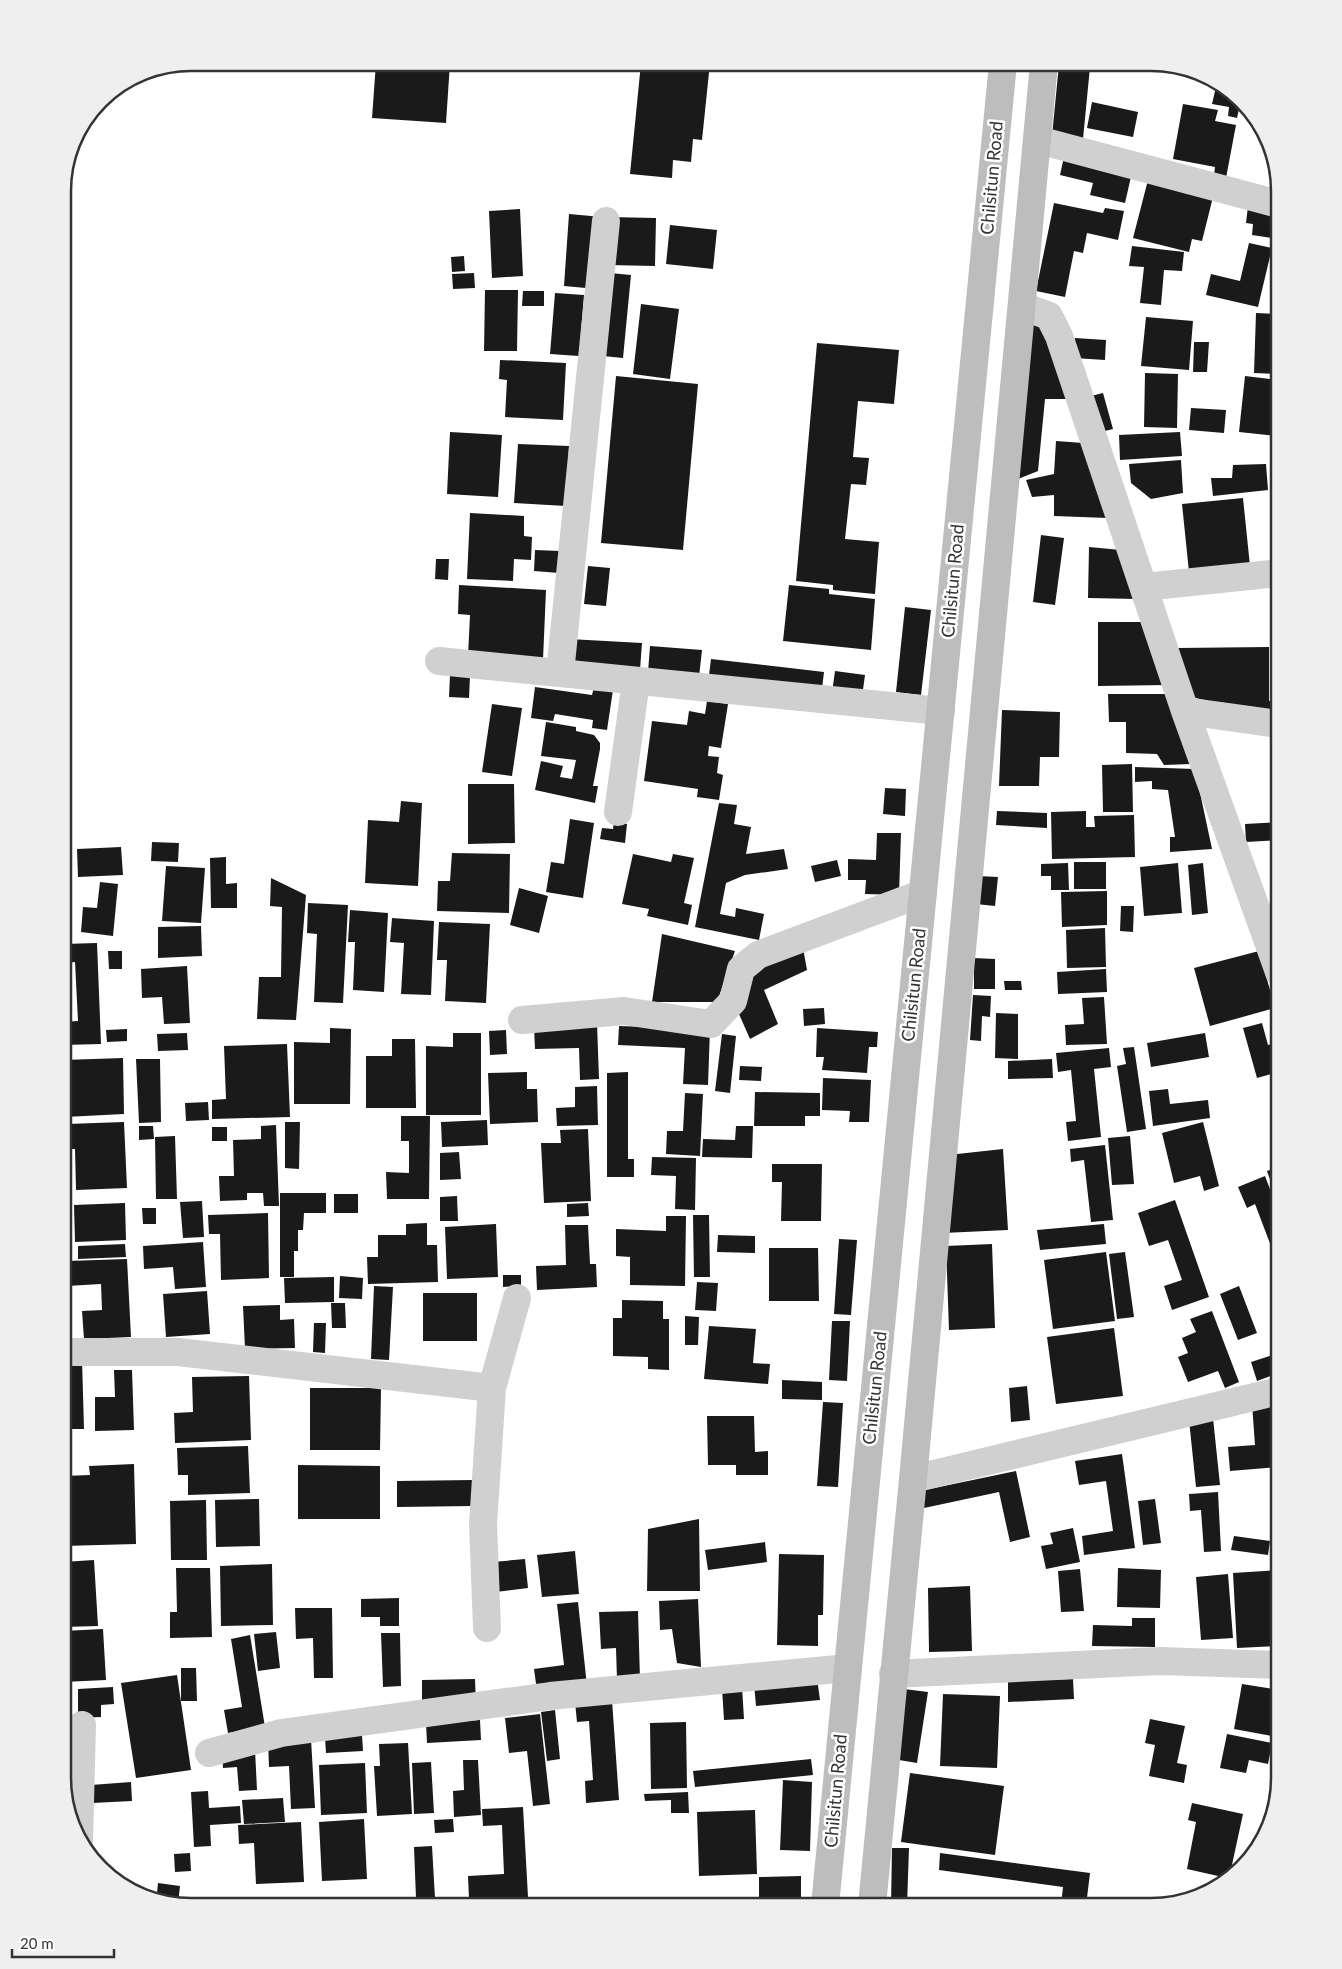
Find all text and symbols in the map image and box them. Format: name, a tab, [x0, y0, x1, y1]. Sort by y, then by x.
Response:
street label: Chilsitun Road	[975, 120, 1007, 236]
street label: Chilsitun Road	[936, 523, 968, 639]
street label: Chilsitun Road	[896, 927, 930, 1043]
street label: Chilsitun Road	[857, 1330, 891, 1446]
street label: Chilsitun Road	[819, 1733, 851, 1849]
scale bar	[12, 1926, 115, 1958]
text: 20 m	[20, 1934, 54, 1952]

